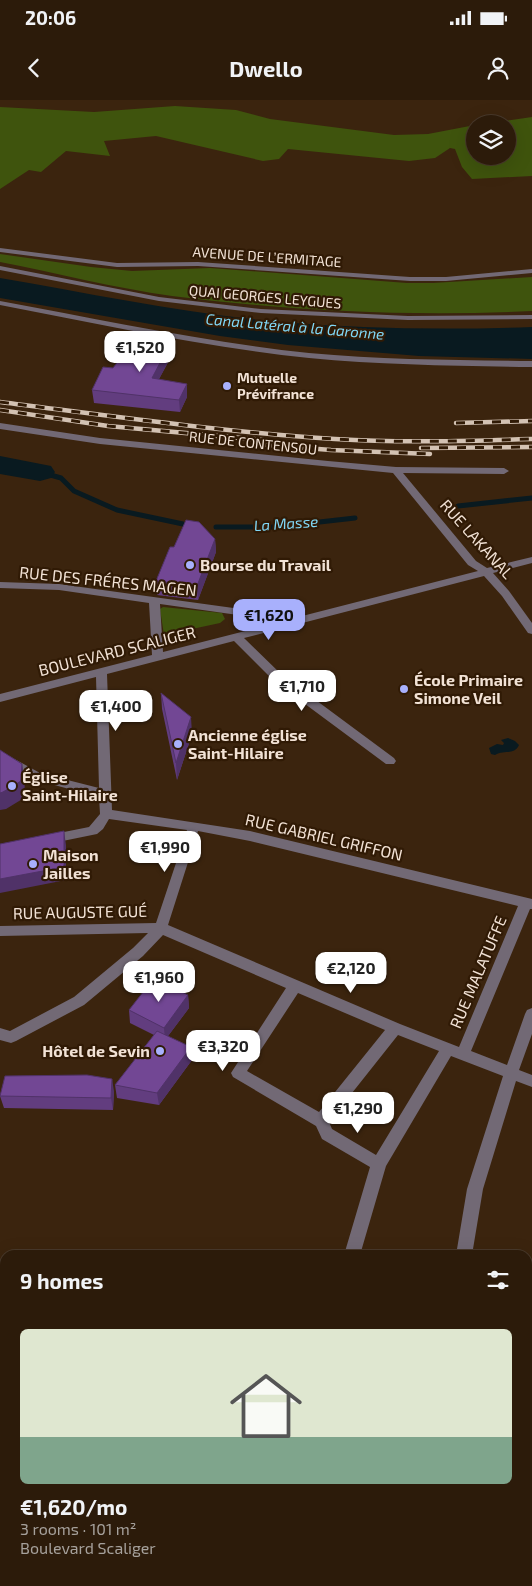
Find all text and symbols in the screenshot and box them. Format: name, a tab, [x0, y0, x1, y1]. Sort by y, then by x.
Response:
text: 20:06	[25, 6, 76, 29]
icon: back	[20, 54, 48, 82]
icon: person	[484, 54, 512, 82]
text: Dwello	[229, 55, 303, 81]
map controls	[466, 115, 516, 165]
button: layers	[466, 115, 516, 165]
street label: AVENUE DE L’ERMITAGE	[192, 243, 342, 270]
street label: QUAI GEORGES LEYGUES	[188, 281, 342, 312]
water label: Canal Latéral à la Garonne	[205, 309, 385, 343]
pin: €1,520	[99, 330, 181, 373]
text: €1,520	[115, 337, 165, 356]
place label: Mutuelle Prévifrance	[237, 369, 314, 402]
marker: Mutuelle Prévifrance	[221, 380, 233, 392]
street label: RUE DE CONTENSOU	[188, 427, 318, 458]
street label: RUE LAKANAL	[437, 495, 518, 582]
water label: La Masse	[253, 512, 319, 534]
place label: Bourse du Travail	[200, 555, 332, 574]
marker: Bourse du Travail	[184, 559, 196, 571]
street label: RUE DES FRÉRES MAGEN	[18, 562, 198, 599]
pin: €1,620	[228, 598, 310, 641]
text: €1,620	[244, 605, 294, 624]
street label: BOULEVARD SCALIGER	[36, 622, 197, 679]
pin: €1,710	[261, 670, 343, 712]
place label: École Primaire Simone Veil	[414, 670, 523, 707]
text: €1,710	[279, 676, 325, 695]
marker: École Primaire Simone Veil	[398, 683, 410, 695]
pin: €1,400	[75, 690, 157, 732]
text: €1,400	[90, 696, 142, 715]
place label: Ancienne église Saint-Hilaire	[188, 725, 307, 762]
marker: Ancienne église Saint-Hilaire	[172, 738, 184, 750]
place label: Église Saint-Hilaire	[22, 767, 118, 804]
marker: Église Saint-Hilaire	[6, 780, 18, 792]
street label: RUE GABRIEL GRIFFON	[244, 809, 405, 864]
pin: €1,990	[124, 830, 206, 873]
text: €1,990	[140, 837, 190, 856]
place label: Maison Jailles	[43, 845, 99, 882]
marker: Maison Jailles	[27, 858, 39, 870]
street label: RUE AUGUSTE GUÉ	[13, 901, 147, 922]
street label: RUE MALATUFFE	[445, 913, 510, 1031]
pin: €2,120	[310, 952, 392, 994]
text: €2,120	[326, 958, 376, 977]
pin: €1,960	[118, 960, 200, 1003]
text: €1,960	[134, 967, 184, 986]
pin: €3,320	[182, 1030, 264, 1072]
text: €3,320	[197, 1036, 249, 1055]
place label: Hôtel de Sevin	[42, 1041, 150, 1060]
marker: Hôtel de Sevin	[154, 1045, 166, 1057]
pin: €1,290	[317, 1092, 399, 1134]
text: €1,290	[333, 1098, 383, 1117]
icon: filters	[484, 1266, 512, 1294]
text: 9 homes	[20, 1268, 103, 1293]
icon: home	[221, 1361, 311, 1451]
text: €1,620/mo	[20, 1494, 127, 1519]
text: 3 rooms · 101 m²	[20, 1519, 137, 1538]
text: Boulevard Scaliger	[20, 1538, 156, 1557]

